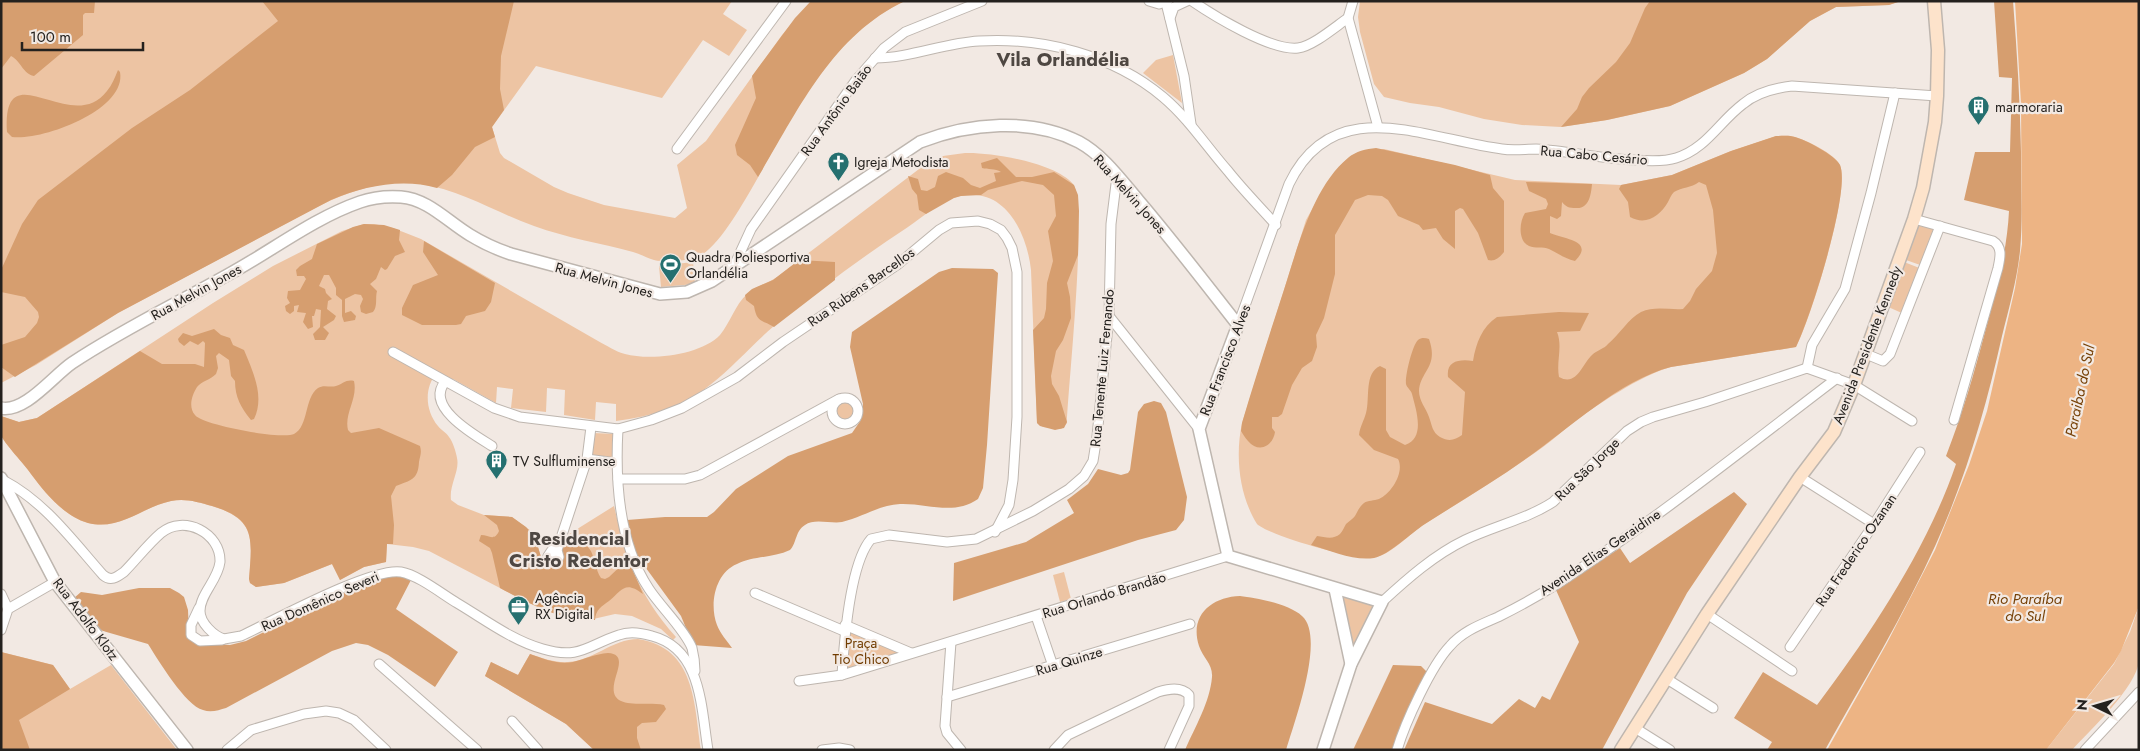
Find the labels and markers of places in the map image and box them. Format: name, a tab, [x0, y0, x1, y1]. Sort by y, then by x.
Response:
building icon: marmoraria	[1967, 95, 1991, 126]
place label: marmoraria	[1995, 97, 2063, 117]
church icon: Igreja Metodista	[826, 150, 850, 181]
place label: Igreja Metodista	[854, 152, 949, 172]
place label: Quadra Poliesportiva Orlandélia	[686, 247, 810, 283]
sports icon: Quadra Poliesportiva Orlandélia	[658, 253, 682, 284]
building icon: TV Sulfluminense	[485, 449, 509, 480]
place label: TV Sulfluminense	[513, 451, 616, 471]
place label: Agência RX Digital	[535, 588, 593, 624]
office icon: Agência RX Digital	[507, 594, 531, 625]

